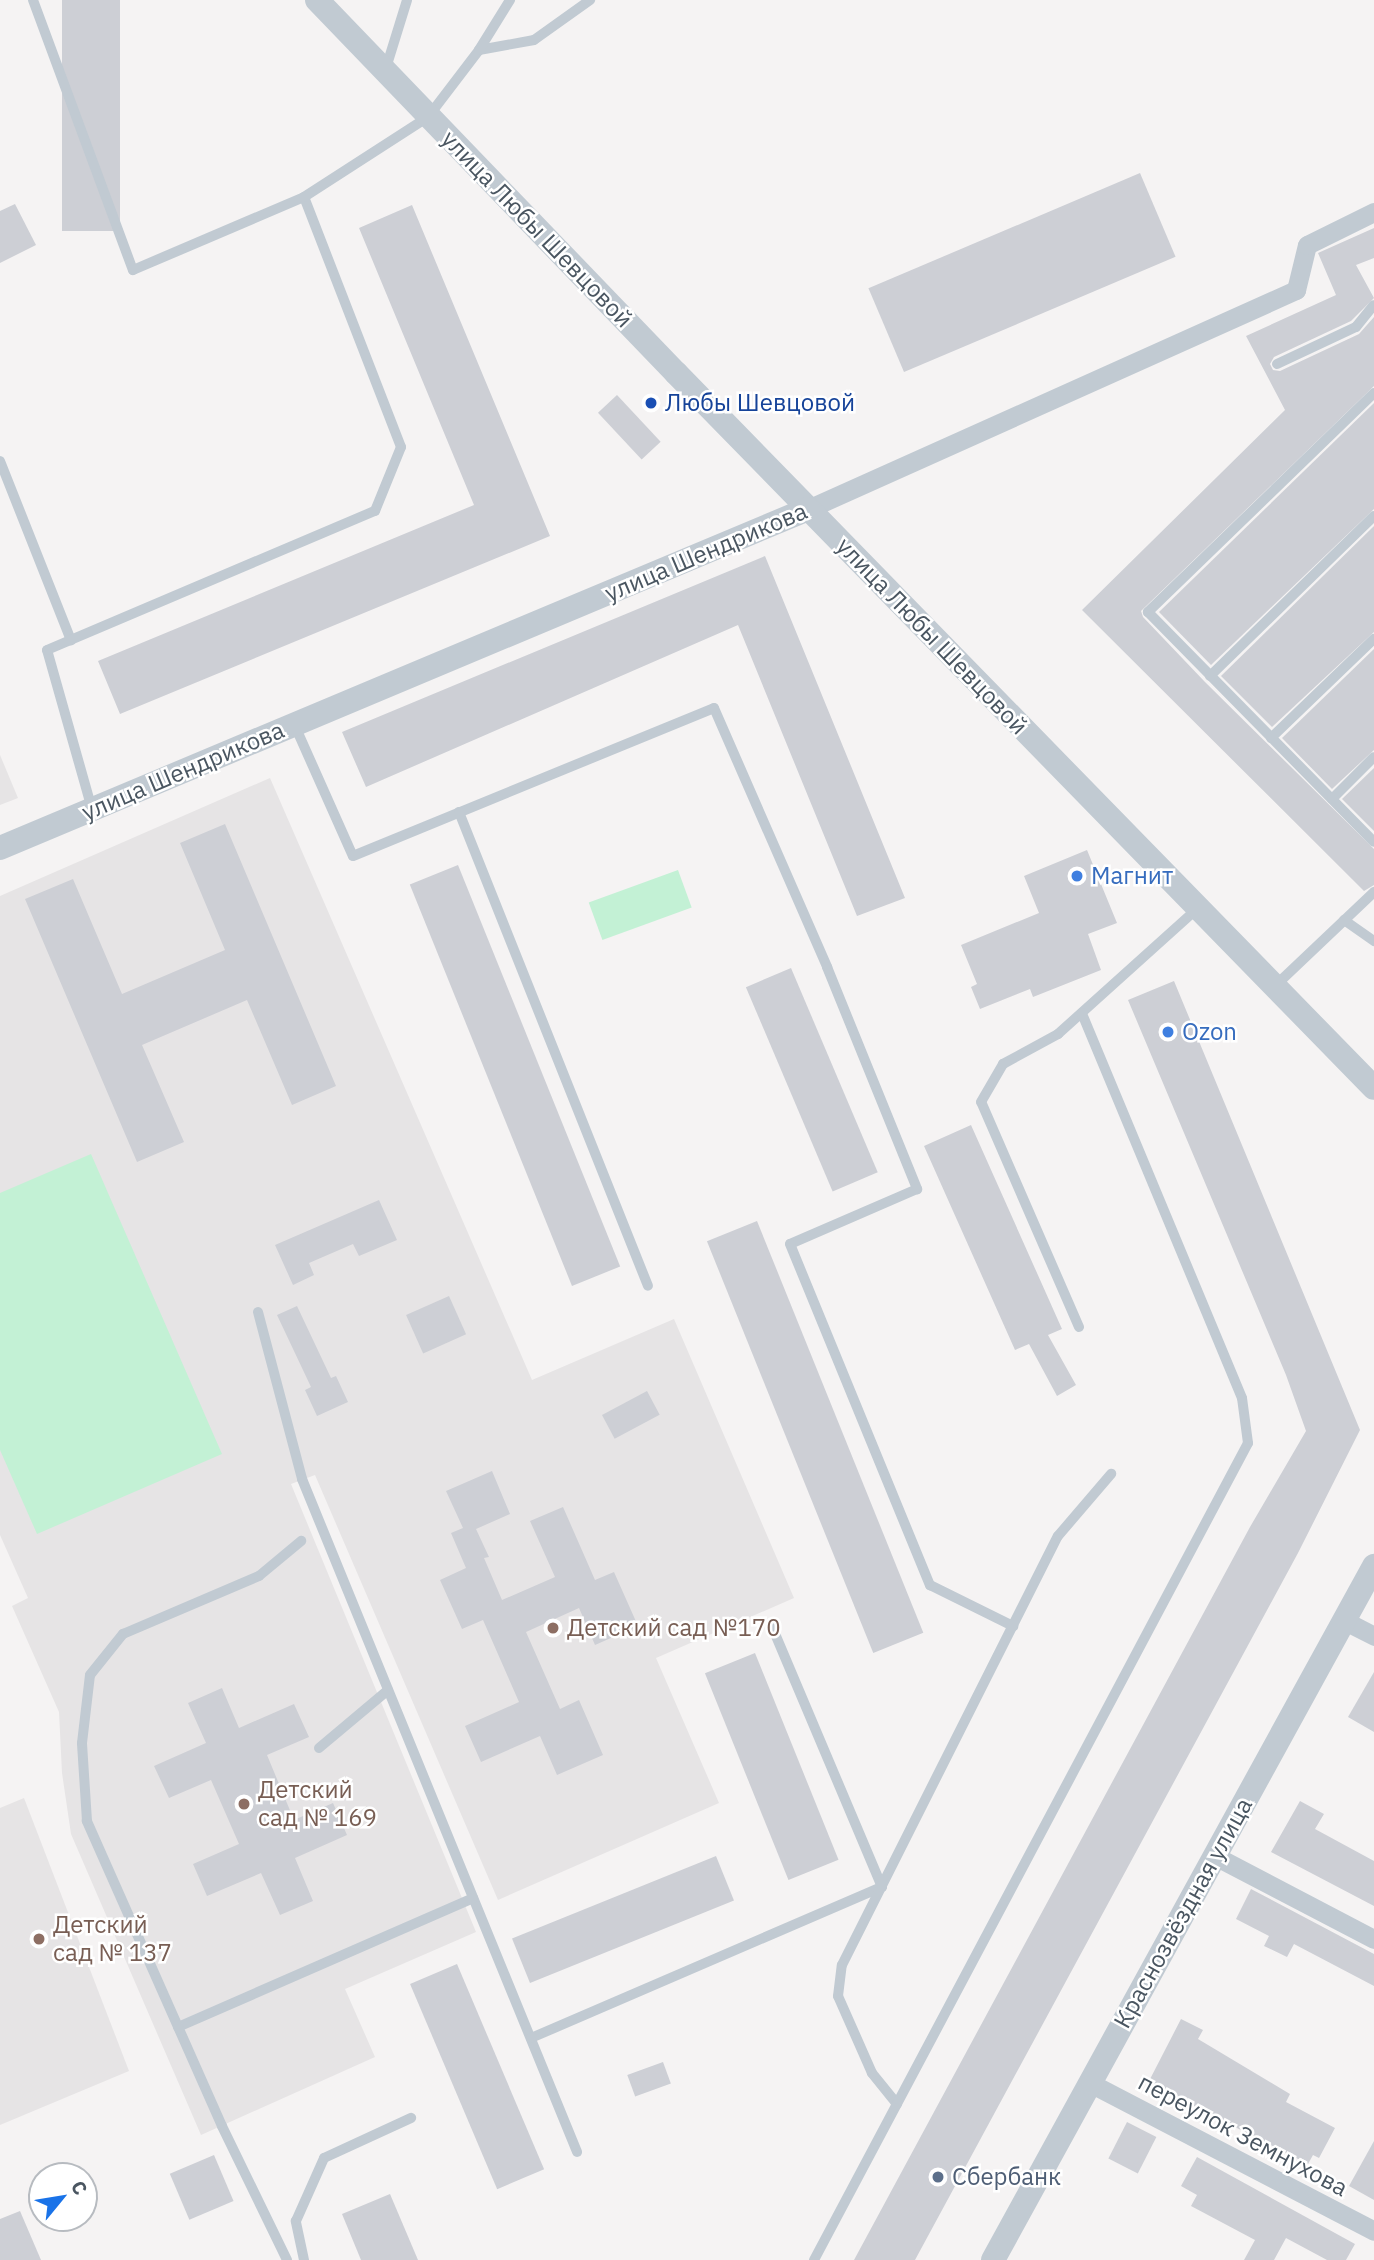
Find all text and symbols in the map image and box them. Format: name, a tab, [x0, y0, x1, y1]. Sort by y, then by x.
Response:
street label: улица Любы Шевцовой	[436, 125, 638, 333]
place label: Любы Шевцовой	[665, 389, 855, 417]
marker: Любы Шевцовой	[643, 395, 659, 411]
street label: улица Шендрикова	[600, 496, 812, 608]
street label: улица Любы Шевцовой	[831, 532, 1033, 740]
street label: улица Шендрикова	[77, 715, 289, 827]
place label: Магнит	[1091, 862, 1173, 890]
marker: Магнит	[1069, 868, 1085, 884]
place label: Ozon	[1182, 1018, 1237, 1046]
marker: Ozon	[1160, 1024, 1176, 1040]
place label: Детский сад №170	[567, 1614, 781, 1642]
marker: Детский сад №170	[545, 1620, 561, 1636]
place label: Детский сад № 169	[258, 1776, 377, 1832]
street label: Краснозвёздная улица	[1108, 1793, 1258, 2033]
marker: Детский сад № 169	[236, 1796, 252, 1812]
place label: Детский сад № 137	[53, 1911, 172, 1967]
marker: Детский сад № 137	[31, 1931, 47, 1947]
street label: переулок Земнухова	[1133, 2068, 1353, 2202]
north arrow	[28, 2162, 98, 2232]
place label: Сбербанк	[952, 2163, 1061, 2191]
marker: Сбербанк	[930, 2169, 946, 2185]
text: С	[66, 2176, 93, 2199]

